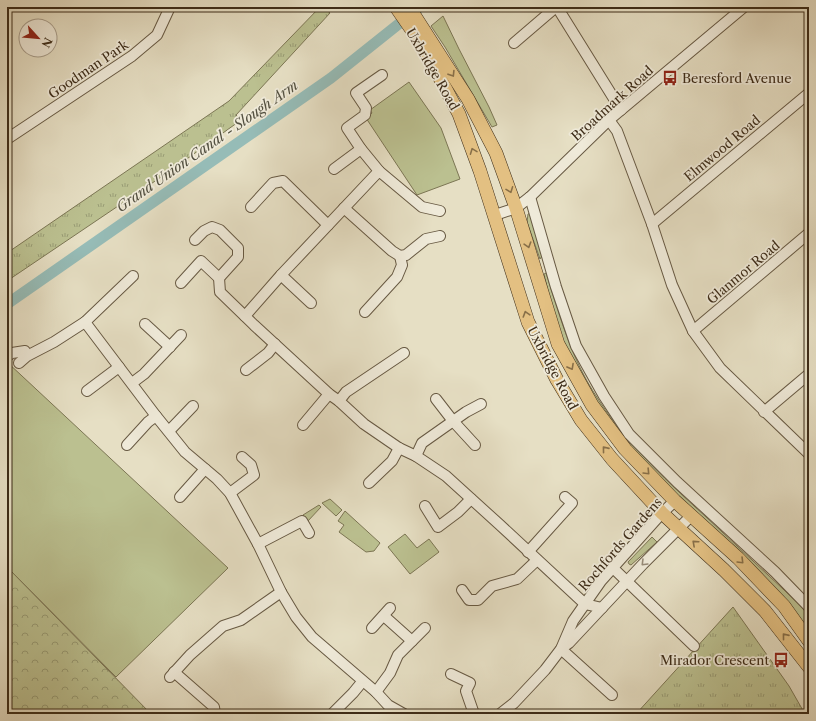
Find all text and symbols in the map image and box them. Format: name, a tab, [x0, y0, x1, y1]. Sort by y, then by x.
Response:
north arrow	[18, 18, 58, 58]
street label: Uxbridge Road	[403, 25, 463, 113]
text: N	[38, 35, 55, 50]
street label: Goodman Park	[45, 36, 131, 102]
street label: Broadmark Road	[568, 62, 656, 144]
bus stop icon: Beresford Avenue	[661, 69, 679, 87]
one-way arrow	[447, 70, 454, 77]
place label: Beresford Avenue	[682, 70, 791, 86]
water label: Grand Union Canal - Slough Arm	[113, 76, 301, 216]
street label: Elmwood Road	[681, 111, 763, 184]
one-way arrow	[469, 148, 477, 155]
one-way arrow	[505, 186, 513, 193]
street label: Glanmor Road	[703, 237, 783, 307]
one-way arrow	[523, 241, 532, 248]
one-way arrow	[522, 310, 531, 317]
street label: Uxbridge Road	[524, 324, 582, 413]
one-way arrow	[566, 363, 574, 370]
one-way arrow	[602, 447, 609, 454]
one-way arrow	[642, 467, 649, 475]
street label: Rochfords Gardens	[575, 494, 665, 594]
one-way arrow	[692, 541, 699, 548]
one-way arrow	[736, 556, 744, 564]
one-way arrow	[641, 558, 649, 566]
one-way arrow	[783, 634, 790, 641]
bus stop icon: Mirador Crescent	[772, 651, 790, 669]
place label: Mirador Crescent	[660, 652, 769, 668]

